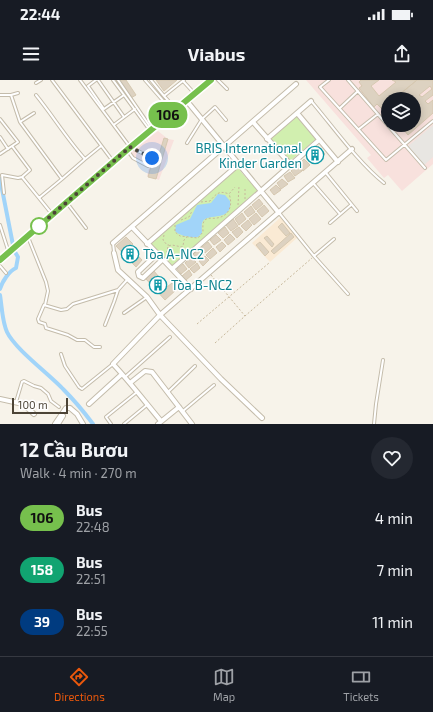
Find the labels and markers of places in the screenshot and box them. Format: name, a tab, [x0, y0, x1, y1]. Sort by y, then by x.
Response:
place label: BRIS International Kinder Garden	[195, 140, 302, 171]
building icon: BRIS International Kinder Garden	[305, 145, 325, 165]
unlabelled marker	[30, 217, 48, 235]
building icon: Tòa A-NC2	[120, 244, 140, 264]
place label: Tòa A-NC2	[143, 246, 204, 262]
building icon: Tòa B-NC2	[148, 275, 168, 295]
place label: Tòa B-NC2	[171, 277, 232, 293]

